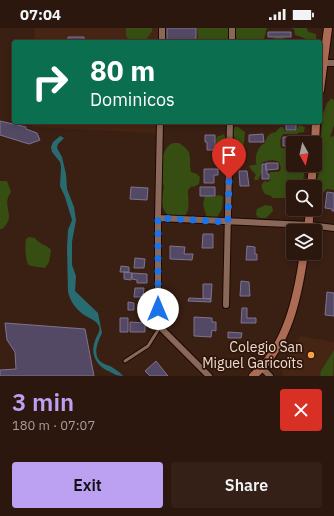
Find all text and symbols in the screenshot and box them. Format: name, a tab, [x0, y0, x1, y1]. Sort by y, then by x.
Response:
text: 07:04	[20, 5, 61, 24]
text: 80 m	[90, 52, 155, 89]
icon: right	[24, 56, 76, 108]
text: Dominicos	[90, 88, 175, 111]
north arrow	[286, 136, 322, 172]
map controls	[286, 136, 322, 260]
pin	[212, 138, 246, 179]
icon: arrive	[218, 144, 240, 166]
button: search	[286, 180, 322, 216]
button: layers	[286, 224, 322, 260]
position arrow	[137, 288, 179, 330]
place label: Colegio San Miguel Garicoïts	[202, 338, 303, 372]
marker: Colegio San Miguel Garicoïts	[306, 350, 316, 360]
text: 3 min	[12, 386, 74, 418]
button: close	[280, 389, 322, 431]
text: 180 m · 07:07	[12, 417, 95, 434]
button: Exit	[12, 462, 163, 508]
button: Share	[171, 462, 322, 508]

